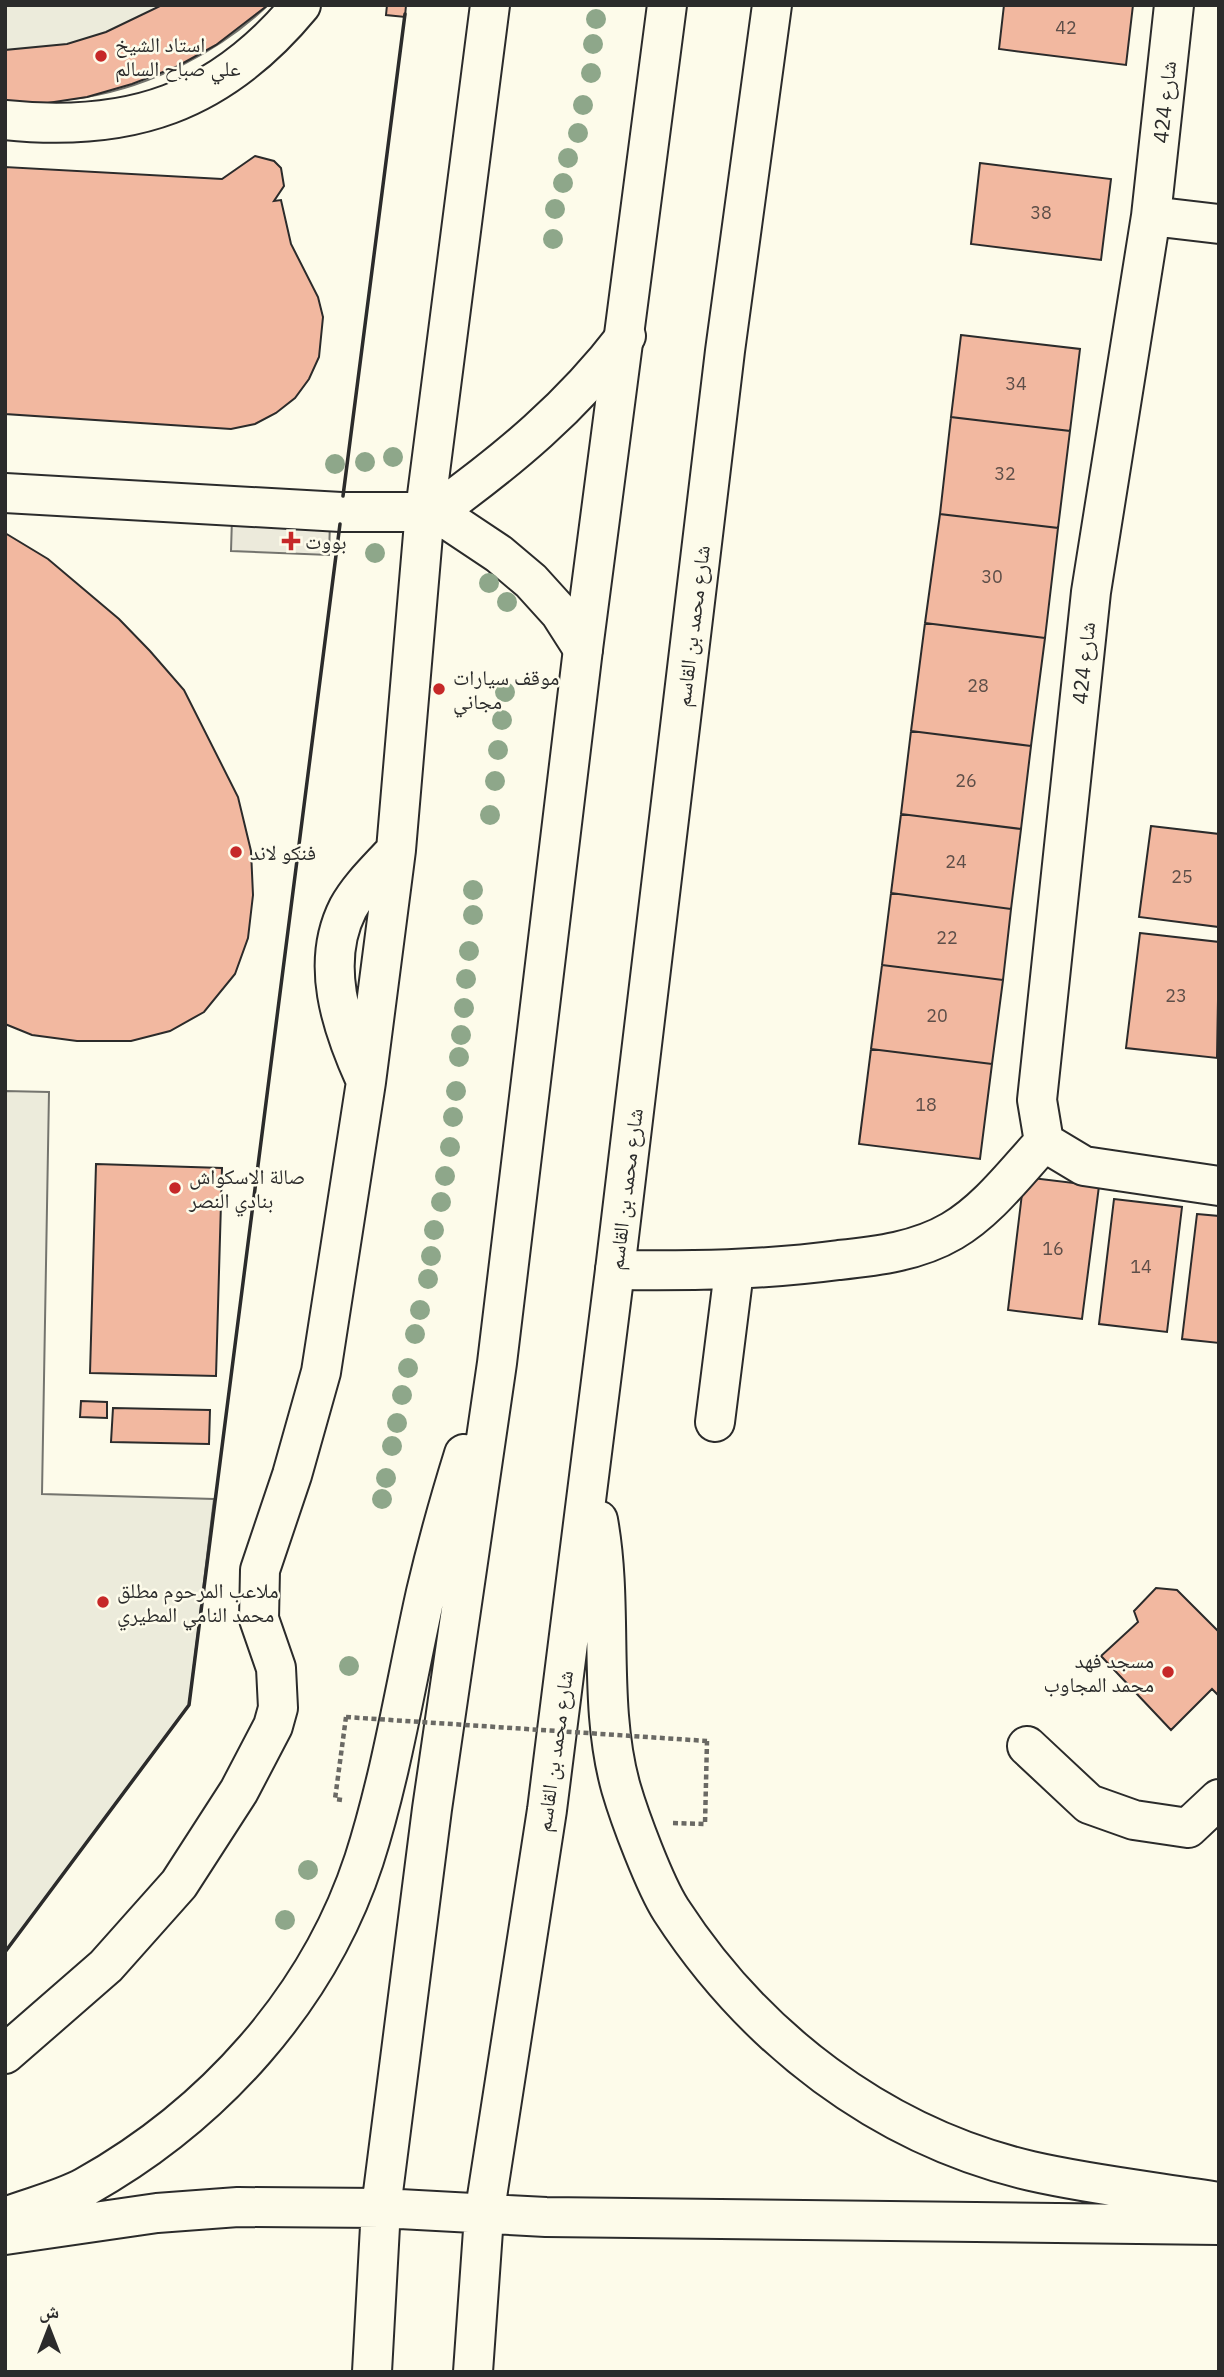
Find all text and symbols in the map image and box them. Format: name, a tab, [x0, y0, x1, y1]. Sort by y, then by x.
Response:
house number: 42	[1055, 16, 1077, 39]
place label: استاد الشيخ علي صباح السالم	[115, 30, 241, 85]
marker: استاد الشيخ علي صباح السالم	[93, 48, 109, 64]
street label: شارع 424	[1146, 59, 1182, 145]
house number: 38	[1030, 201, 1052, 224]
house number: 34	[1005, 372, 1027, 395]
house number: 32	[994, 462, 1016, 485]
place label: بووت	[305, 527, 347, 555]
marker: بووت	[283, 533, 299, 549]
street label: شارع محمد بن القاسم	[668, 543, 717, 709]
house number: 30	[981, 565, 1003, 588]
street label: شارع 424	[1065, 620, 1101, 706]
place label: موقف سيارات مجاني	[453, 663, 559, 718]
house number: 28	[967, 674, 989, 697]
marker: موقف سيارات مجاني	[431, 681, 447, 697]
house number: 26	[955, 769, 977, 792]
place label: فنكو لاند	[250, 838, 316, 866]
marker: فنكو لاند	[228, 844, 244, 860]
house number: 24	[945, 850, 967, 873]
house number: 25	[1171, 865, 1193, 888]
house number: 22	[936, 926, 958, 949]
house number: 23	[1165, 984, 1187, 1007]
house number: 20	[926, 1004, 948, 1027]
house number: 18	[915, 1093, 937, 1116]
street label: شارع محمد بن القاسم	[601, 1106, 650, 1272]
place label: صالة الاسكواش بنادي النصر	[188, 1162, 305, 1217]
marker: صالة الاسكواش بنادي النصر	[167, 1180, 183, 1196]
house number: 16	[1042, 1237, 1064, 1260]
house number: 14	[1130, 1255, 1152, 1278]
place label: ملاعب المرحوم مطلق محمد النامي المطيري	[117, 1576, 279, 1631]
marker: ملاعب المرحوم مطلق محمد النامي المطيري	[95, 1594, 111, 1610]
place label: مسجد فهد محمد المجاوب	[1043, 1646, 1154, 1698]
marker: مسجد فهد محمد المجاوب	[1160, 1664, 1176, 1680]
street label: شارع محمد بن القاسم	[529, 1668, 580, 1834]
north arrow	[14, 2293, 84, 2363]
text: ش	[39, 2299, 59, 2323]

